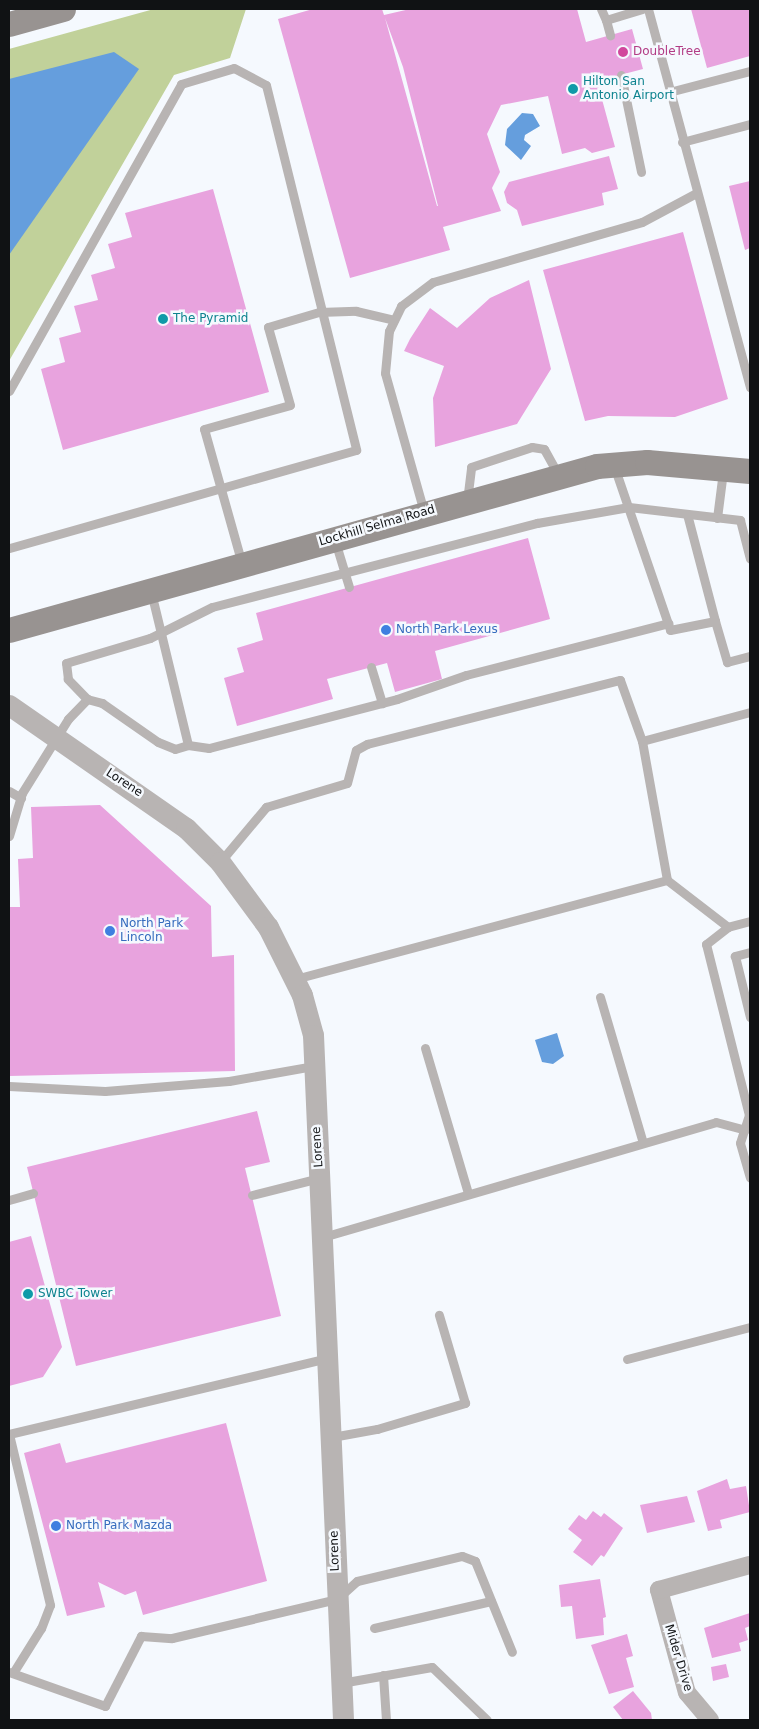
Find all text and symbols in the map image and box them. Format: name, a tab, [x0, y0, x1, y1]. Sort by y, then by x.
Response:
place label: DoubleTree	[633, 45, 701, 59]
marker: DoubleTree	[617, 46, 629, 58]
place label: Hilton San Antonio Airport	[583, 75, 674, 103]
marker: Hilton San Antonio Airport	[567, 83, 579, 95]
place label: The Pyramid	[173, 312, 248, 326]
marker: The Pyramid	[157, 313, 169, 325]
street label: Lockhill Selma Road	[317, 503, 437, 549]
place label: North Park Lexus	[396, 623, 498, 637]
marker: North Park Lexus	[380, 624, 392, 636]
street label: Lorene	[103, 766, 145, 800]
place label: North Park Lincoln	[120, 917, 183, 945]
marker: North Park Lincoln	[104, 925, 116, 937]
street label: Lorene	[309, 1126, 327, 1168]
place label: SWBC Tower	[38, 1287, 112, 1301]
marker: SWBC Tower	[22, 1288, 34, 1300]
place label: North Park Mazda	[66, 1519, 172, 1533]
marker: North Park Mazda	[50, 1520, 62, 1532]
street label: Lorene	[327, 1530, 343, 1572]
street label: Mider Drive	[661, 1623, 695, 1693]

